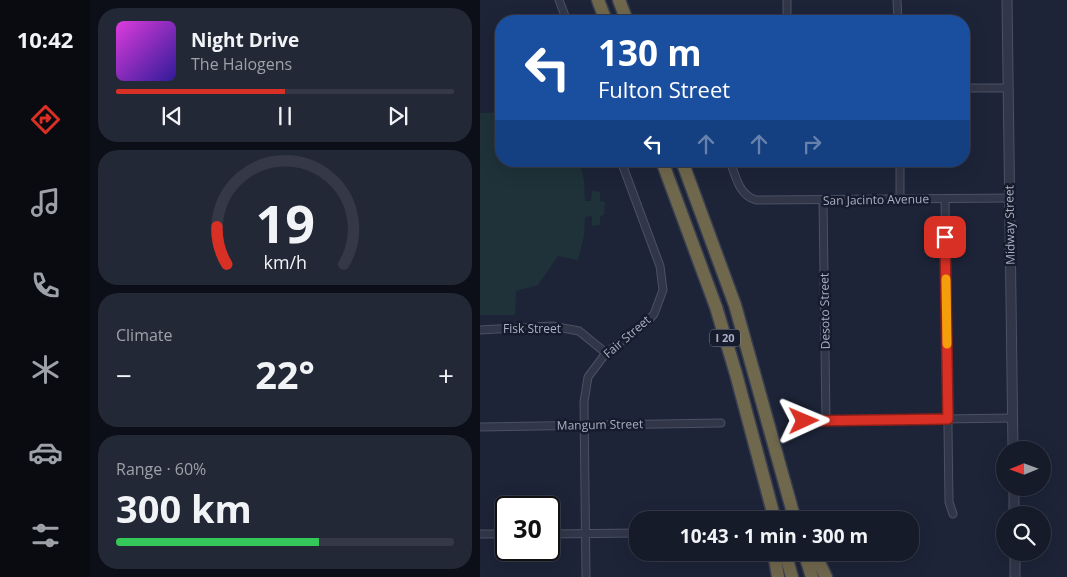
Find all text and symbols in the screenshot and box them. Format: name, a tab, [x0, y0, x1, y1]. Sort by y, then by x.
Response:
text: 10:42	[17, 24, 73, 54]
text: Night Drive	[191, 27, 299, 53]
text: 130 m	[598, 29, 702, 76]
icon: left	[515, 35, 580, 100]
text: The Halogens	[191, 53, 292, 75]
text: Fulton Street	[598, 74, 730, 104]
icon: directions	[28, 102, 63, 137]
icon: previous	[158, 102, 186, 130]
icon: pause	[271, 102, 299, 130]
icon: next	[384, 102, 412, 130]
icon: left	[639, 130, 667, 158]
icon: ahead	[692, 130, 720, 158]
icon: ahead	[745, 130, 773, 158]
icon: right	[798, 130, 826, 158]
icon: music	[28, 185, 63, 220]
street label: Midway Street	[1000, 185, 1019, 265]
text: 19	[255, 187, 315, 258]
street label: San Jacinto Avenue	[823, 190, 929, 209]
pin	[924, 216, 966, 258]
icon: arrive	[931, 223, 959, 251]
text: km/h	[263, 250, 307, 274]
icon: phone	[28, 268, 63, 303]
street label: Desoto Street	[815, 273, 834, 349]
street label: Fair Street	[599, 311, 654, 362]
street label: Fisk Street	[503, 320, 561, 337]
text: Climate	[116, 324, 173, 346]
road number: I 20	[710, 329, 740, 346]
text: 22°	[255, 348, 315, 400]
icon: climate	[28, 352, 63, 387]
text: −	[116, 356, 132, 394]
text: +	[438, 356, 454, 394]
position arrow	[777, 394, 829, 446]
street label: Mangum Street	[557, 415, 643, 434]
icon: car	[28, 435, 63, 470]
north arrow	[996, 441, 1051, 496]
map controls	[996, 441, 1051, 561]
text: Range · 60%	[116, 458, 206, 480]
text: 300 km	[116, 482, 252, 534]
speed limit sign: 30	[495, 496, 560, 561]
button: search	[996, 506, 1051, 561]
icon: filters	[28, 518, 63, 553]
text: 10:43 · 1 min · 300 m	[680, 523, 868, 549]

